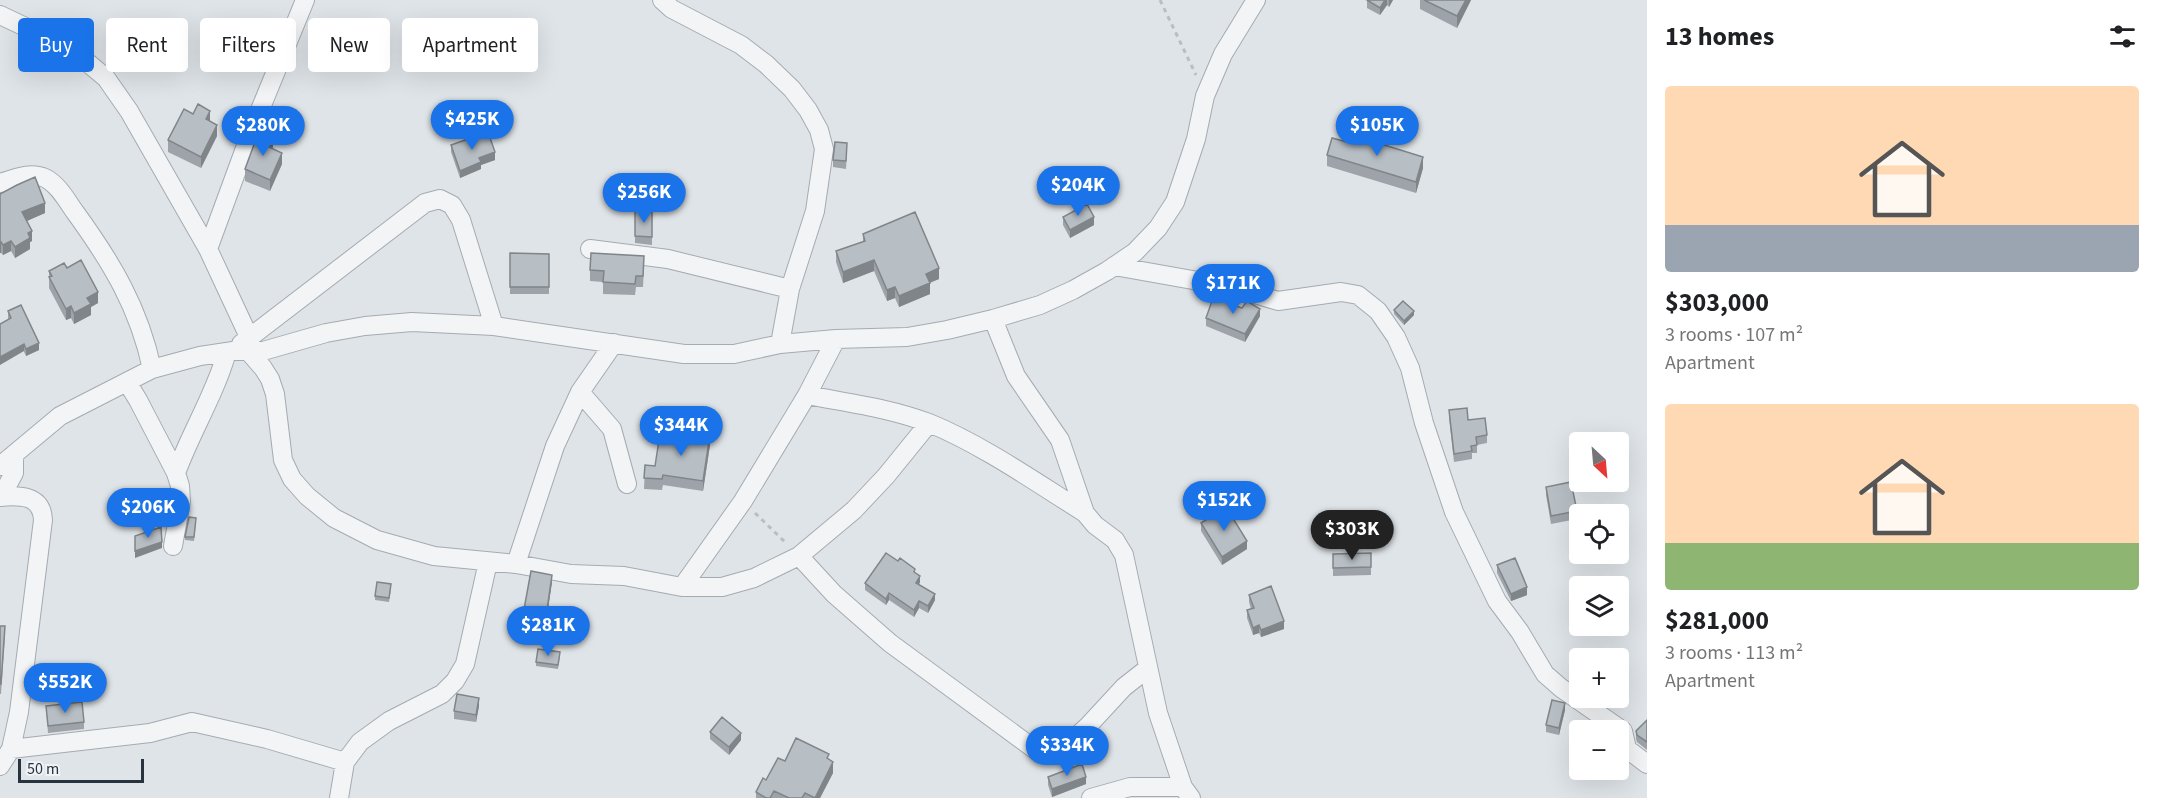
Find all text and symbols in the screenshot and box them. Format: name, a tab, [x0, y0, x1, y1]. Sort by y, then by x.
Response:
chip: Buy	[18, 18, 94, 72]
chip: Rent	[106, 18, 188, 72]
chip: Filters	[200, 18, 296, 72]
chip: New	[308, 18, 390, 72]
chip: Apartment	[402, 18, 538, 72]
text: 13 homes	[1665, 18, 1774, 55]
icon: filters	[2106, 20, 2139, 53]
pin: $425K	[430, 100, 514, 151]
text: $425K	[445, 105, 499, 133]
pin: $280K	[221, 106, 305, 157]
pin: $105K	[1335, 106, 1419, 157]
text: $280K	[236, 111, 290, 139]
text: $105K	[1350, 111, 1404, 139]
icon: home	[1848, 125, 1956, 233]
pin: $204K	[1036, 166, 1120, 217]
text: $204K	[1051, 171, 1105, 199]
pin: $256K	[602, 173, 686, 224]
text: $256K	[617, 178, 671, 206]
pin: $171K	[1191, 264, 1275, 315]
text: $171K	[1206, 269, 1260, 297]
text: $303,000	[1665, 284, 1769, 321]
text: 3 rooms · 107 m²	[1665, 321, 1803, 349]
text: Apartment	[1665, 349, 1755, 377]
pin: $344K	[639, 406, 723, 457]
text: $344K	[654, 411, 708, 439]
north arrow	[1569, 432, 1629, 492]
map controls	[1569, 432, 1629, 780]
icon: home	[1848, 443, 1956, 551]
pin: $152K	[1182, 481, 1266, 532]
text: $152K	[1197, 486, 1251, 514]
pin: $206K	[106, 488, 190, 539]
text: $206K	[121, 493, 175, 521]
button: locate	[1569, 504, 1629, 564]
pin: $303K	[1310, 510, 1394, 561]
text: $303K	[1325, 515, 1379, 543]
button: layers	[1569, 576, 1629, 636]
text: $281,000	[1665, 602, 1769, 639]
pin: $281K	[506, 606, 590, 657]
text: $281K	[521, 611, 575, 639]
text: 3 rooms · 113 m²	[1665, 639, 1803, 667]
button: +	[1569, 648, 1629, 708]
pin: $552K	[23, 663, 107, 714]
text: Apartment	[1665, 667, 1755, 695]
text: $552K	[38, 668, 92, 696]
button: −	[1569, 720, 1629, 780]
pin: $334K	[1025, 726, 1109, 777]
text: $334K	[1040, 731, 1094, 759]
scale bar	[18, 756, 144, 784]
text: 50 m	[27, 758, 59, 780]

